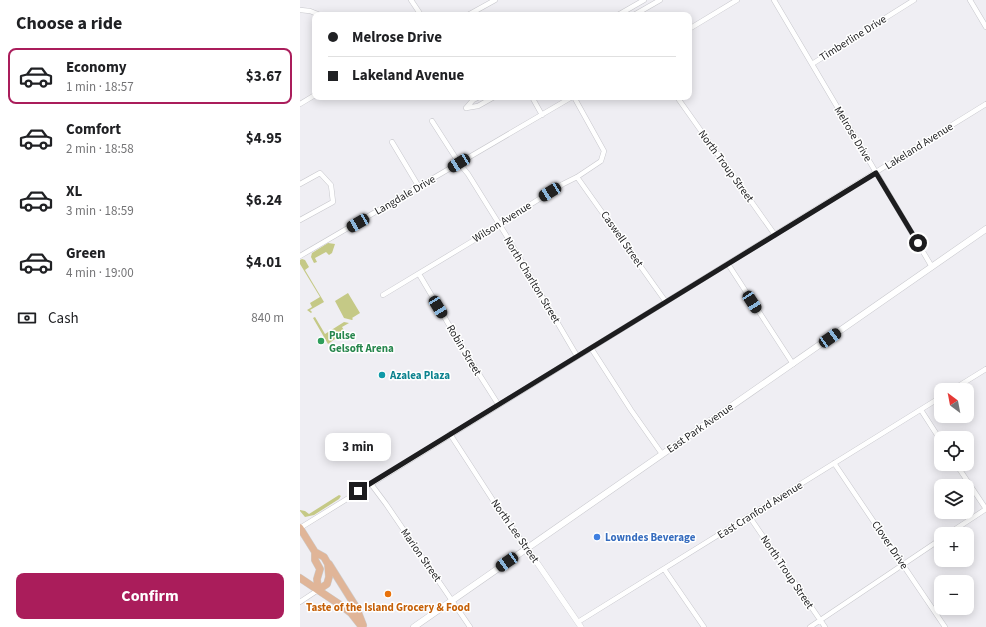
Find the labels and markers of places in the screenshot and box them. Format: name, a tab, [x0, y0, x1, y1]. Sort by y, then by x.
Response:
place label: Pulse Gelsoft Arena	[329, 328, 394, 356]
marker: Pulse Gelsoft Arena	[316, 336, 326, 346]
place label: Azalea Plaza	[389, 368, 450, 383]
marker: Azalea Plaza	[377, 370, 387, 380]
place label: Lowndes Beverage	[605, 530, 696, 545]
marker: Lowndes Beverage	[592, 532, 602, 542]
marker: Taste of the Island Grocery & Food	[383, 589, 393, 599]
place label: Taste of the Island Grocery & Food	[306, 600, 470, 615]

